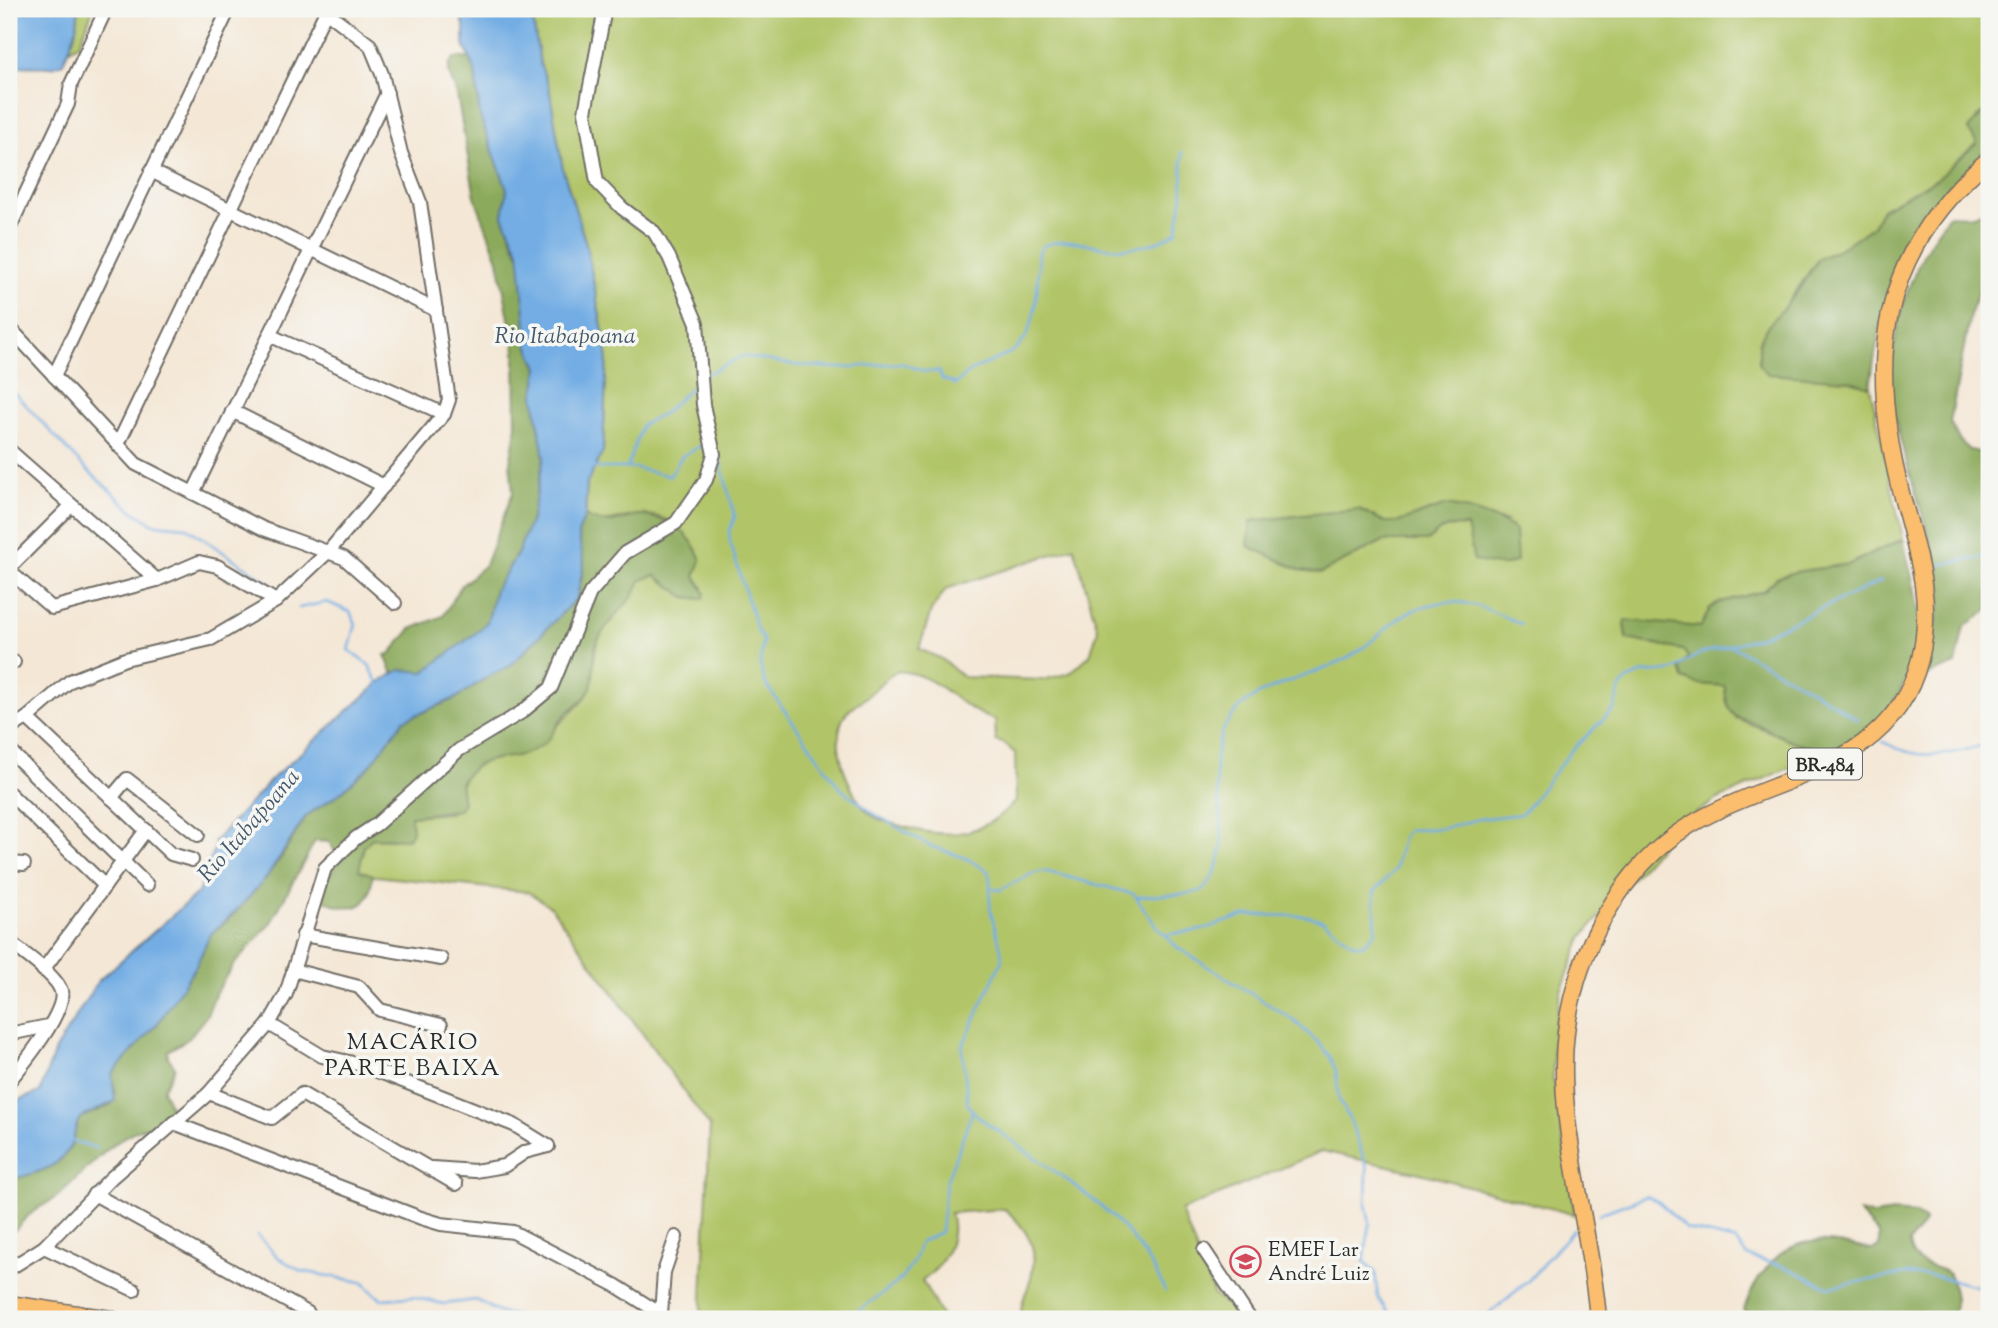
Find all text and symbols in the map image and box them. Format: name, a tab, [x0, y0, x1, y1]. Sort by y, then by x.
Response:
water label: Rio Itabapoana	[494, 321, 636, 354]
road number: BR-484	[1788, 748, 1862, 779]
water label: Rio Itabapoana	[191, 762, 309, 891]
district label: MACÁRIO PARTE BAIXA	[325, 1027, 501, 1086]
place label: EMEF Lar André Luiz	[1268, 1236, 1370, 1290]
school or university icon: EMEF Lar André Luiz	[1228, 1244, 1262, 1278]

